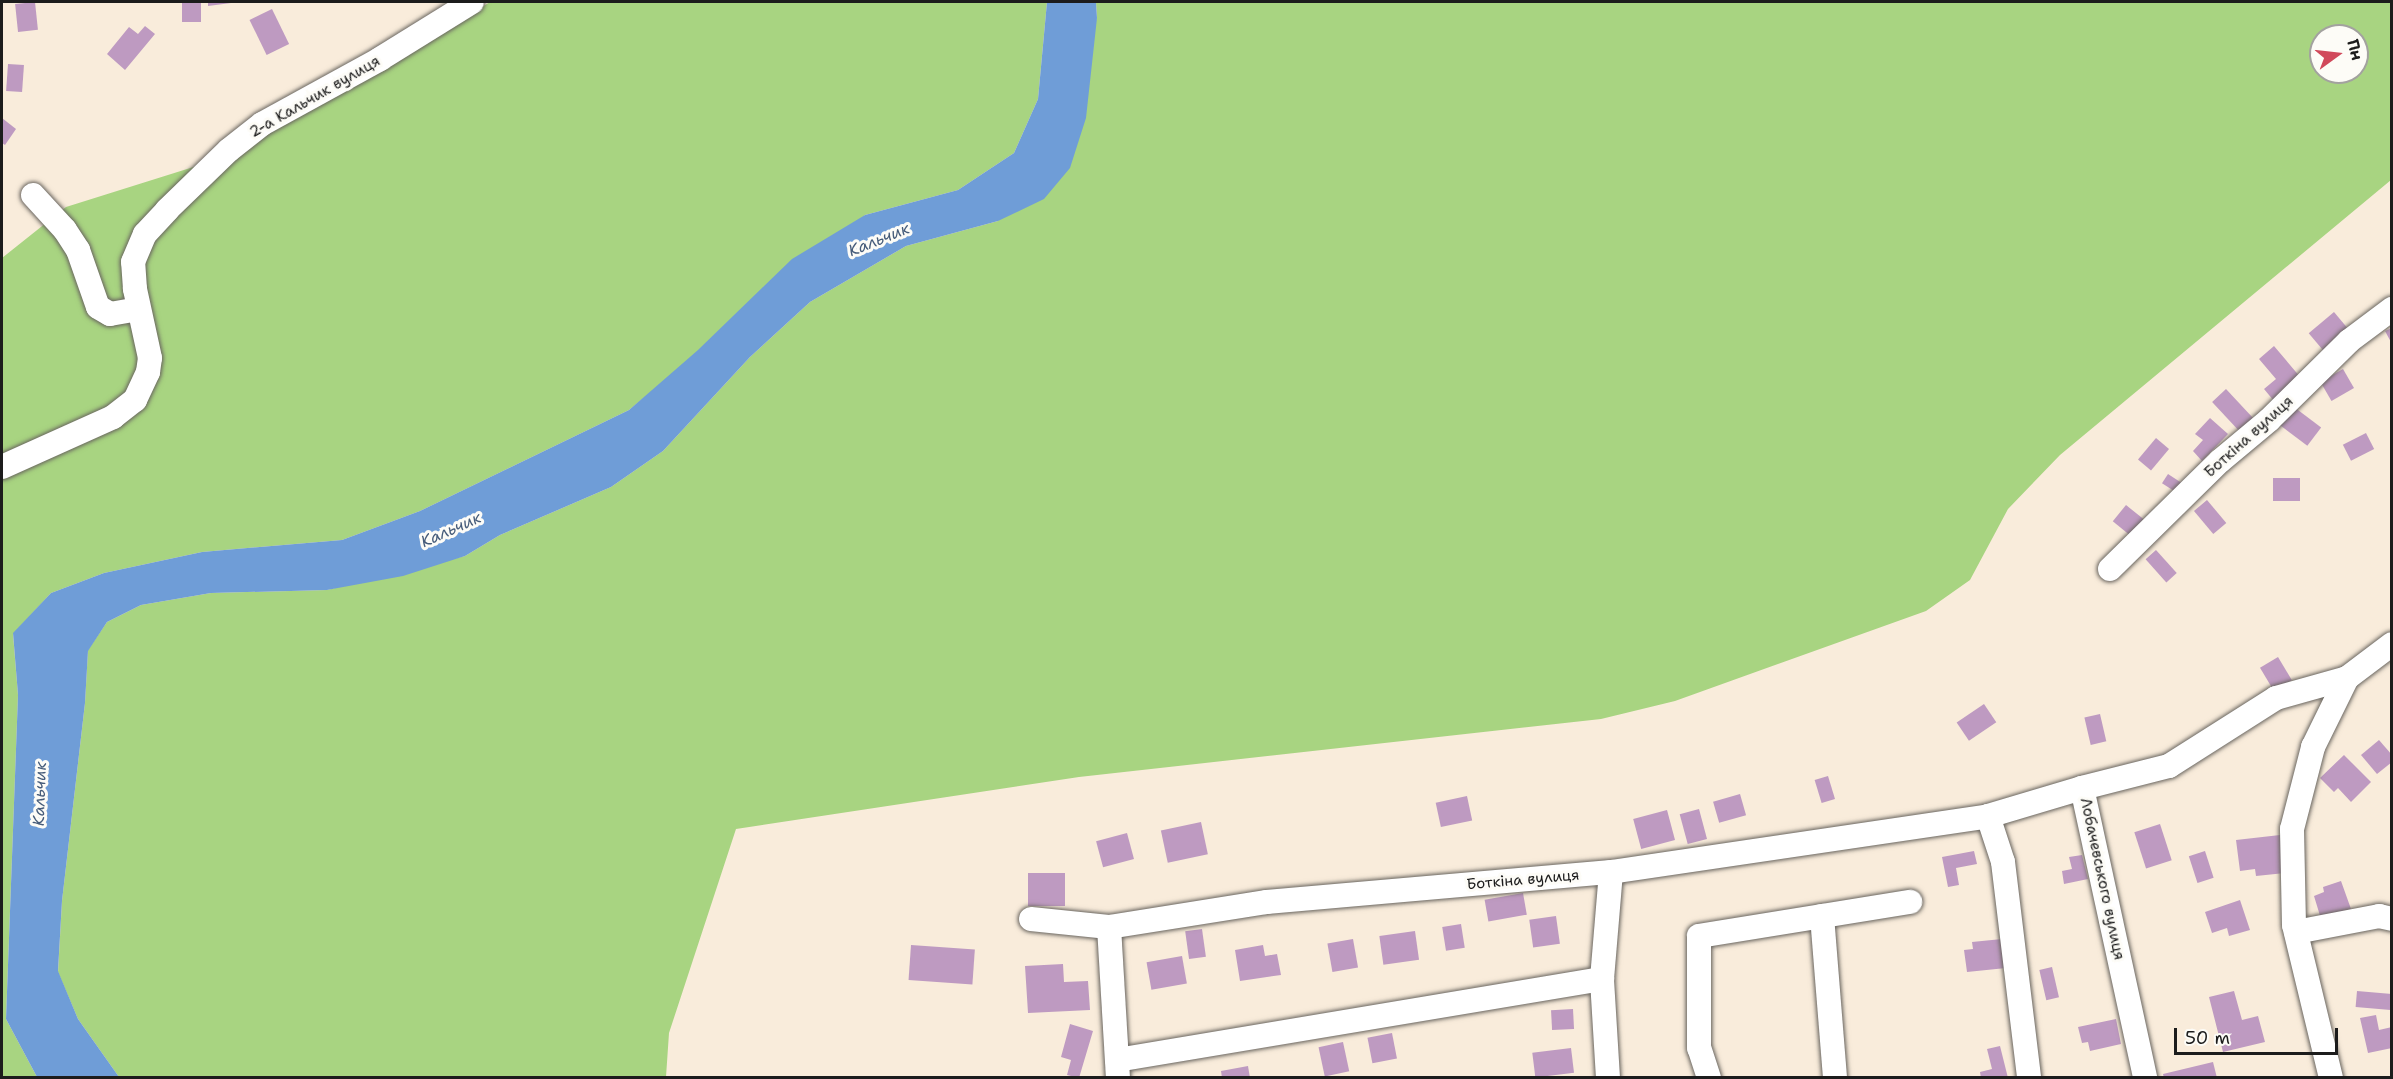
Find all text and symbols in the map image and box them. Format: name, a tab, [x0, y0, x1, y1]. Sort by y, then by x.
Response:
north arrow	[2309, 24, 2369, 84]
text: Пн	[2342, 37, 2368, 63]
street label: 2-а Кальчик вулиця	[246, 52, 384, 142]
water label: Кальчик	[846, 219, 912, 261]
street label: Боткіна вулиця	[2201, 392, 2297, 482]
water label: Кальчик	[418, 508, 484, 552]
water label: Кальчик	[29, 762, 51, 826]
street label: Лобачевського вулиця	[2076, 796, 2128, 962]
street label: Боткіна вулиця	[1466, 866, 1580, 894]
scale bar	[2177, 1016, 2340, 1054]
text: 50 m	[2185, 1026, 2230, 1050]

